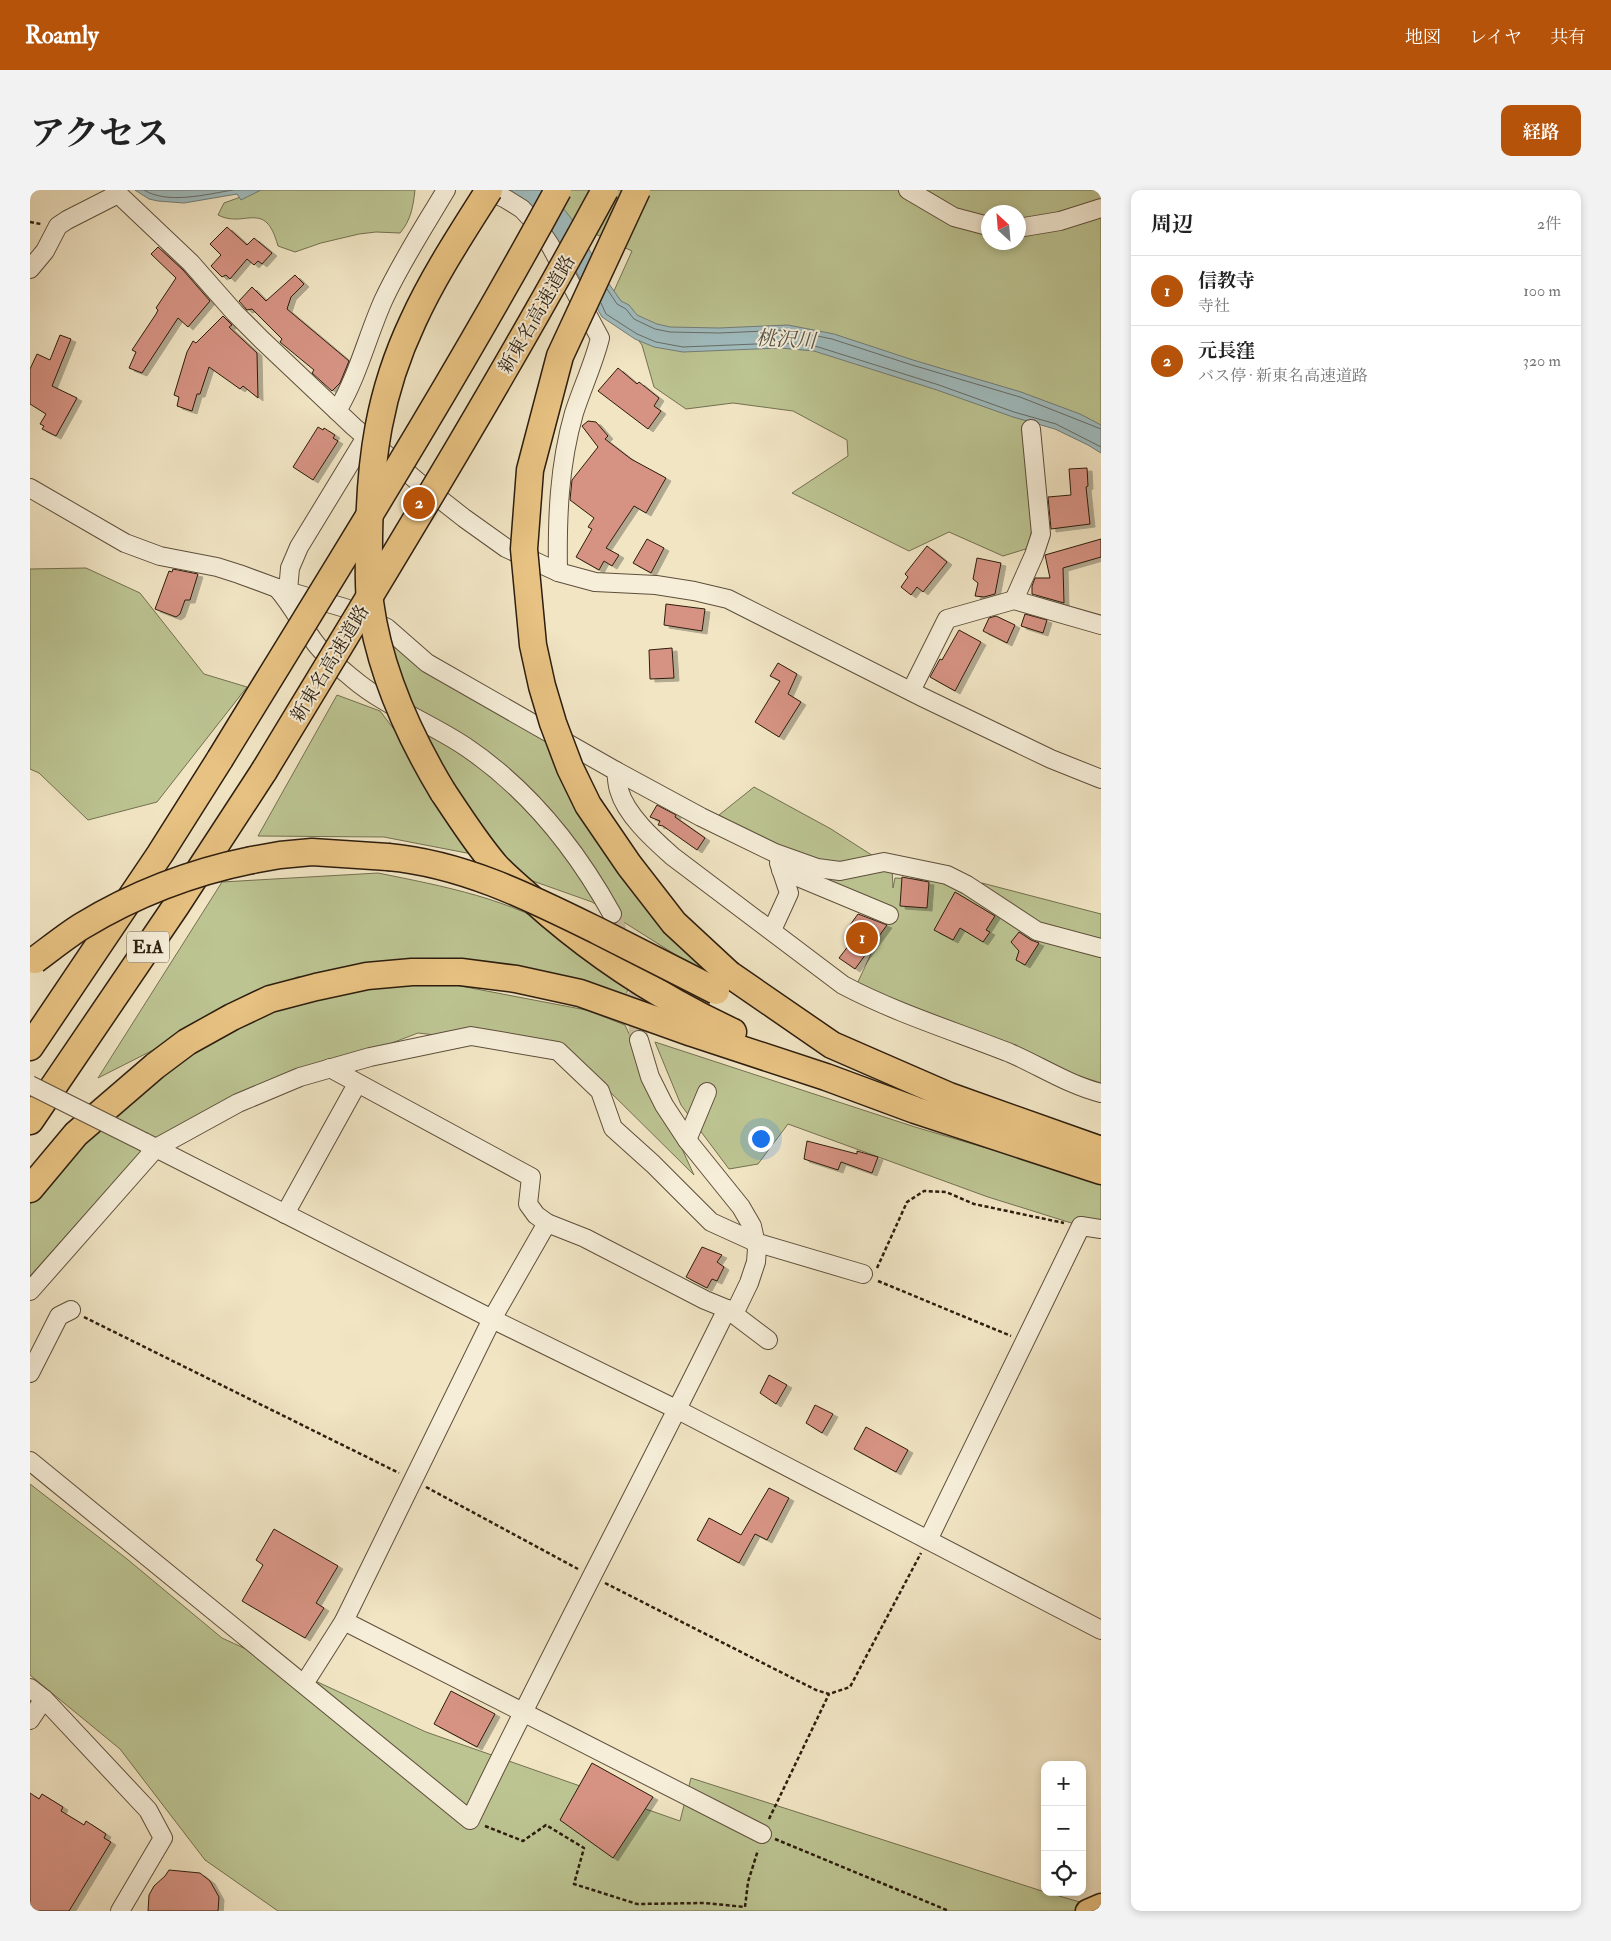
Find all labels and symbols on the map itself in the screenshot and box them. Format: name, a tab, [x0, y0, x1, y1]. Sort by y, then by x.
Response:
north arrow	[981, 205, 1026, 250]
street label: 新東名高速道路	[493, 251, 581, 378]
water label: 桃沢川	[755, 325, 819, 354]
pin: 2	[403, 484, 435, 522]
street label: 新東名高速道路	[285, 600, 374, 727]
pin: 1	[846, 919, 878, 957]
road number: E1A	[127, 932, 169, 962]
your location	[748, 1126, 774, 1152]

